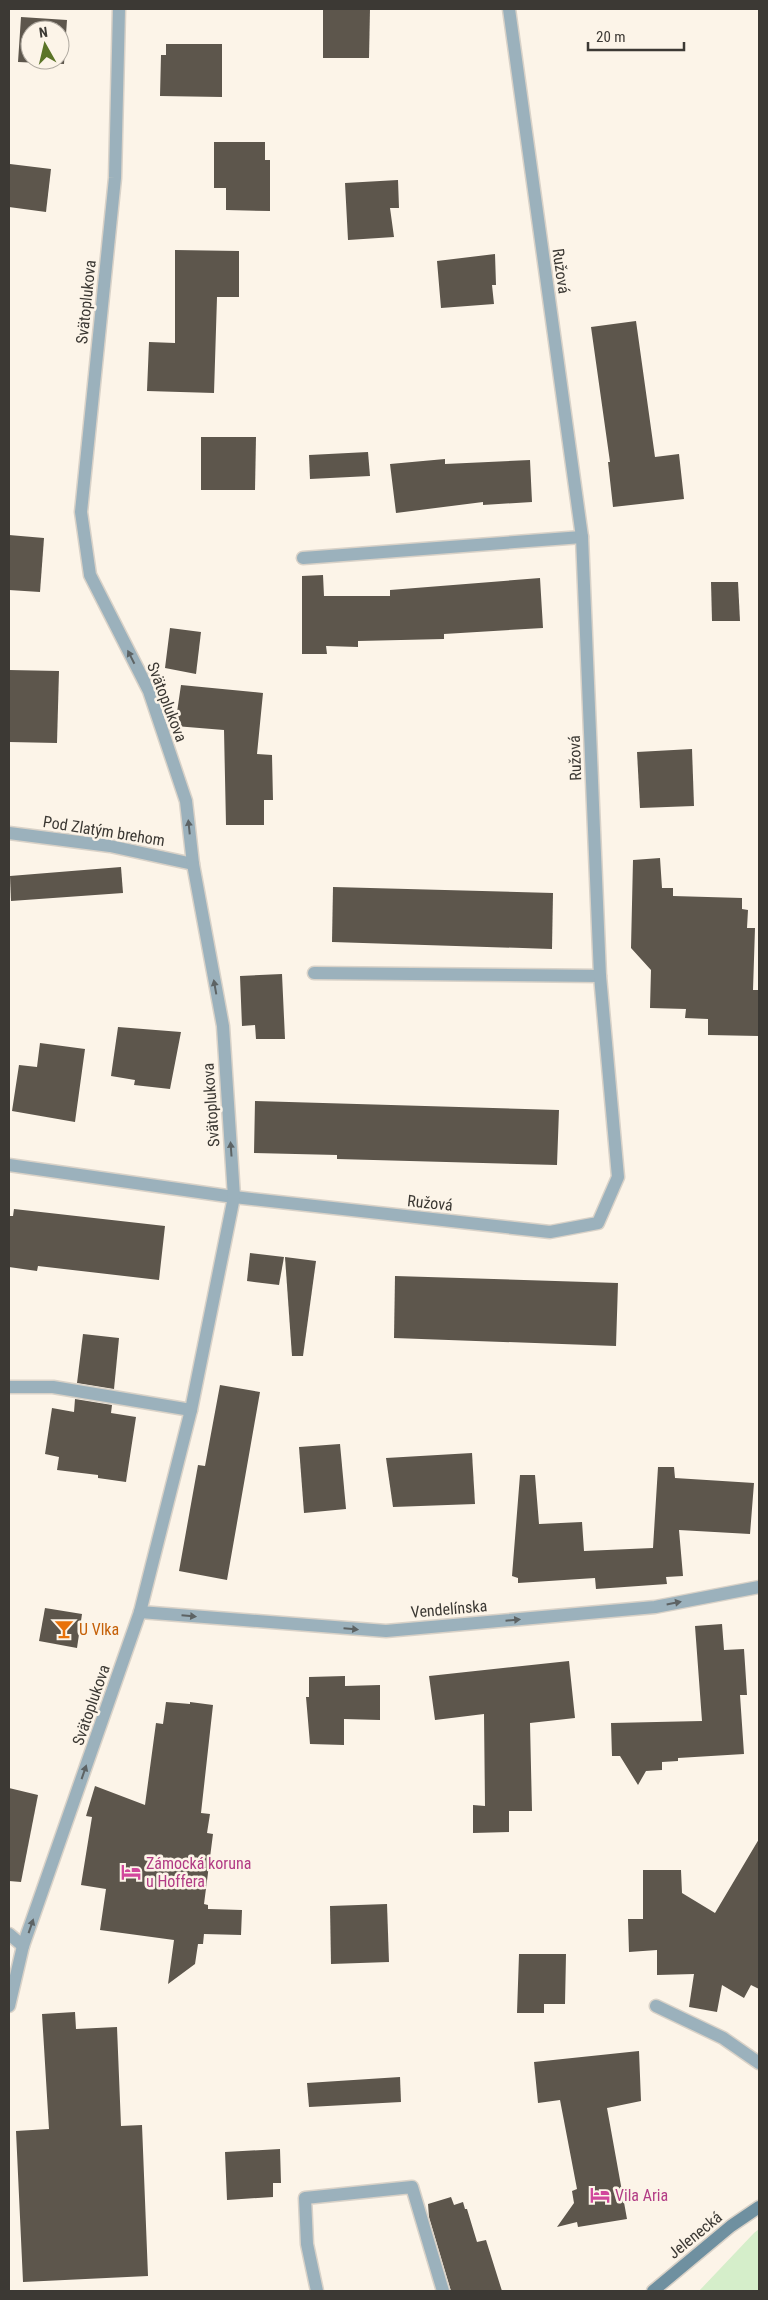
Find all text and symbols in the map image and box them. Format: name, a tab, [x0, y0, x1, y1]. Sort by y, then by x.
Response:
north arrow	[20, 20, 70, 70]
scale bar	[588, 20, 684, 52]
text: N	[38, 24, 49, 41]
text: 20 m	[596, 28, 626, 46]
street label: Ružová	[548, 247, 574, 295]
street label: Svätoplukova	[72, 259, 100, 345]
one-way arrow	[127, 650, 135, 664]
street label: Svätoplukova	[143, 659, 191, 745]
street label: Ružová	[565, 735, 585, 781]
street label: Pod Zlatým brehom	[42, 812, 166, 850]
one-way arrow	[185, 818, 193, 834]
one-way arrow	[211, 979, 219, 995]
street label: Svätoplukova	[199, 1062, 223, 1148]
one-way arrow	[226, 1140, 234, 1156]
street label: Ružová	[406, 1191, 454, 1215]
street label: Vendelínska	[410, 1596, 488, 1622]
one-way arrow	[667, 1599, 683, 1607]
one-way arrow	[181, 1612, 197, 1620]
one-way arrow	[505, 1616, 521, 1624]
bar icon: U Vlka	[53, 1618, 75, 1640]
place label: U Vlka	[79, 1620, 119, 1639]
one-way arrow	[343, 1625, 359, 1633]
street label: Svätoplukova	[68, 1662, 114, 1748]
one-way arrow	[81, 1765, 88, 1780]
place label: Zámocká koruna u Hoffera	[146, 1854, 251, 1891]
hotel icon: Zámocká koruna u Hoffera	[120, 1861, 142, 1883]
one-way arrow	[28, 1918, 35, 1933]
hotel icon: Vila Aria	[589, 2184, 611, 2206]
place label: Vila Aria	[615, 2186, 668, 2205]
street label: Jelenecká	[664, 2208, 726, 2262]

